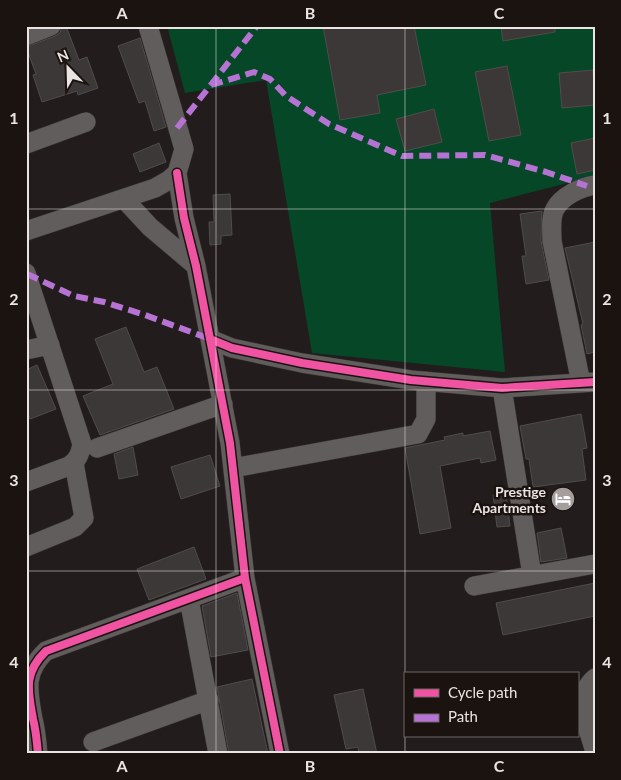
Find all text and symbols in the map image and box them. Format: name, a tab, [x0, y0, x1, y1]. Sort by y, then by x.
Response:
text: A	[115, 3, 128, 22]
text: B	[305, 3, 315, 22]
text: C	[494, 3, 505, 22]
north arrow	[42, 42, 92, 92]
text: N	[54, 46, 71, 66]
text: 1	[9, 108, 19, 127]
text: 1	[602, 108, 612, 127]
text: 2	[9, 289, 19, 308]
text: 2	[602, 289, 612, 308]
text: 3	[9, 470, 19, 489]
text: 3	[602, 470, 612, 489]
place label: Prestige Apartments	[471, 483, 547, 516]
hotel icon: Prestige Apartments	[550, 486, 576, 512]
text: 4	[9, 652, 19, 671]
text: 4	[602, 652, 612, 671]
legend	[404, 672, 578, 738]
text: Cycle path	[448, 683, 517, 701]
text: Path	[448, 707, 478, 725]
text: A	[115, 756, 128, 775]
text: B	[305, 756, 315, 775]
text: C	[494, 756, 505, 775]

